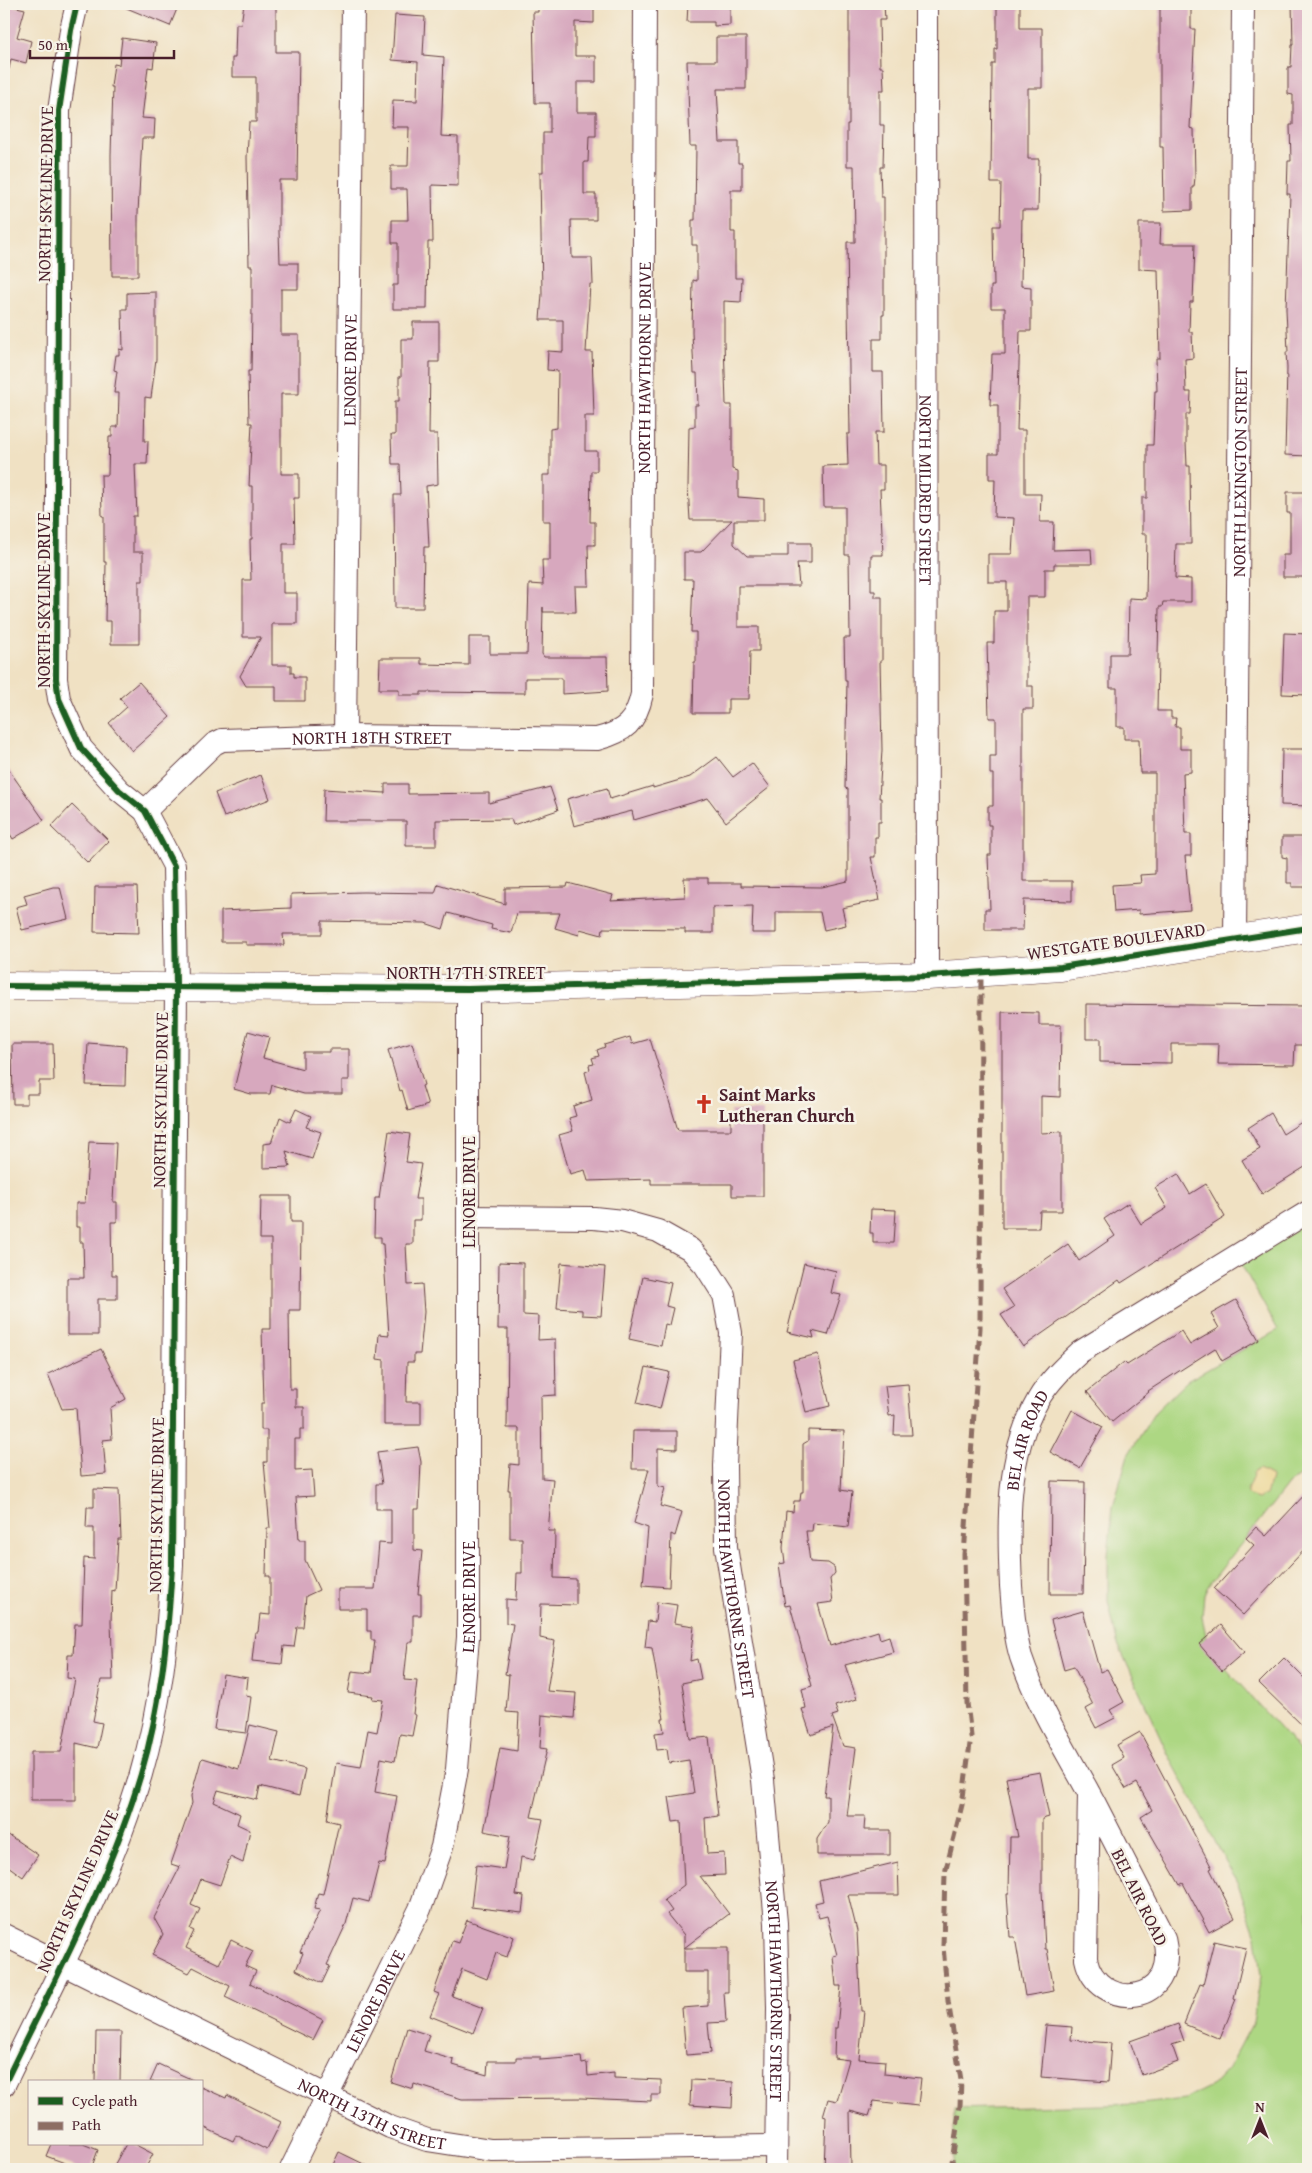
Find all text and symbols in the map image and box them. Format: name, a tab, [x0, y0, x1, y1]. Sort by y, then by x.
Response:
scale bar	[30, 28, 174, 60]
text: 50 m	[38, 34, 69, 55]
street label: NORTH SKYLINE DRIVE	[30, 106, 60, 282]
street label: NORTH HAWTHORNE DRIVE	[629, 262, 657, 474]
street label: LENORE DRIVE	[335, 314, 363, 426]
street label: NORTH LEXINGTON STREET	[1225, 367, 1253, 577]
street label: NORTH MILDRED STREET	[913, 395, 940, 585]
street label: NORTH SKYLINE DRIVE	[30, 512, 57, 688]
street label: NORTH 18TH STREET	[292, 722, 452, 751]
street label: WESTGATE BOULEVARD	[1025, 915, 1207, 967]
street label: NORTH 17TH STREET	[386, 959, 546, 986]
street label: NORTH SKYLINE DRIVE	[145, 1012, 175, 1188]
place label: Saint Marks Lutheran Church	[719, 1081, 855, 1129]
church icon: Saint Marks Lutheran Church	[693, 1093, 715, 1115]
street label: LENORE DRIVE	[455, 1136, 482, 1248]
street label: BEL AIR ROAD	[998, 1384, 1055, 1492]
street label: NORTH SKYLINE DRIVE	[141, 1417, 171, 1593]
street label: NORTH HAWTHORNE STREET	[712, 1479, 763, 1701]
street label: LENORE DRIVE	[453, 1541, 482, 1654]
street label: NORTH SKYLINE DRIVE	[29, 1805, 125, 1977]
street label: BEL AIR ROAD	[1105, 1844, 1175, 1950]
street label: NORTH HAWTHORNE STREET	[759, 1879, 792, 2102]
street label: LENORE DRIVE	[338, 1945, 412, 2057]
street label: NORTH 13TH STREET	[294, 2070, 448, 2156]
legend	[28, 2080, 202, 2146]
text: Cycle path	[72, 2090, 138, 2111]
north arrow	[1234, 2096, 1284, 2146]
text: N	[1255, 2097, 1265, 2117]
text: Path	[72, 2114, 101, 2135]

